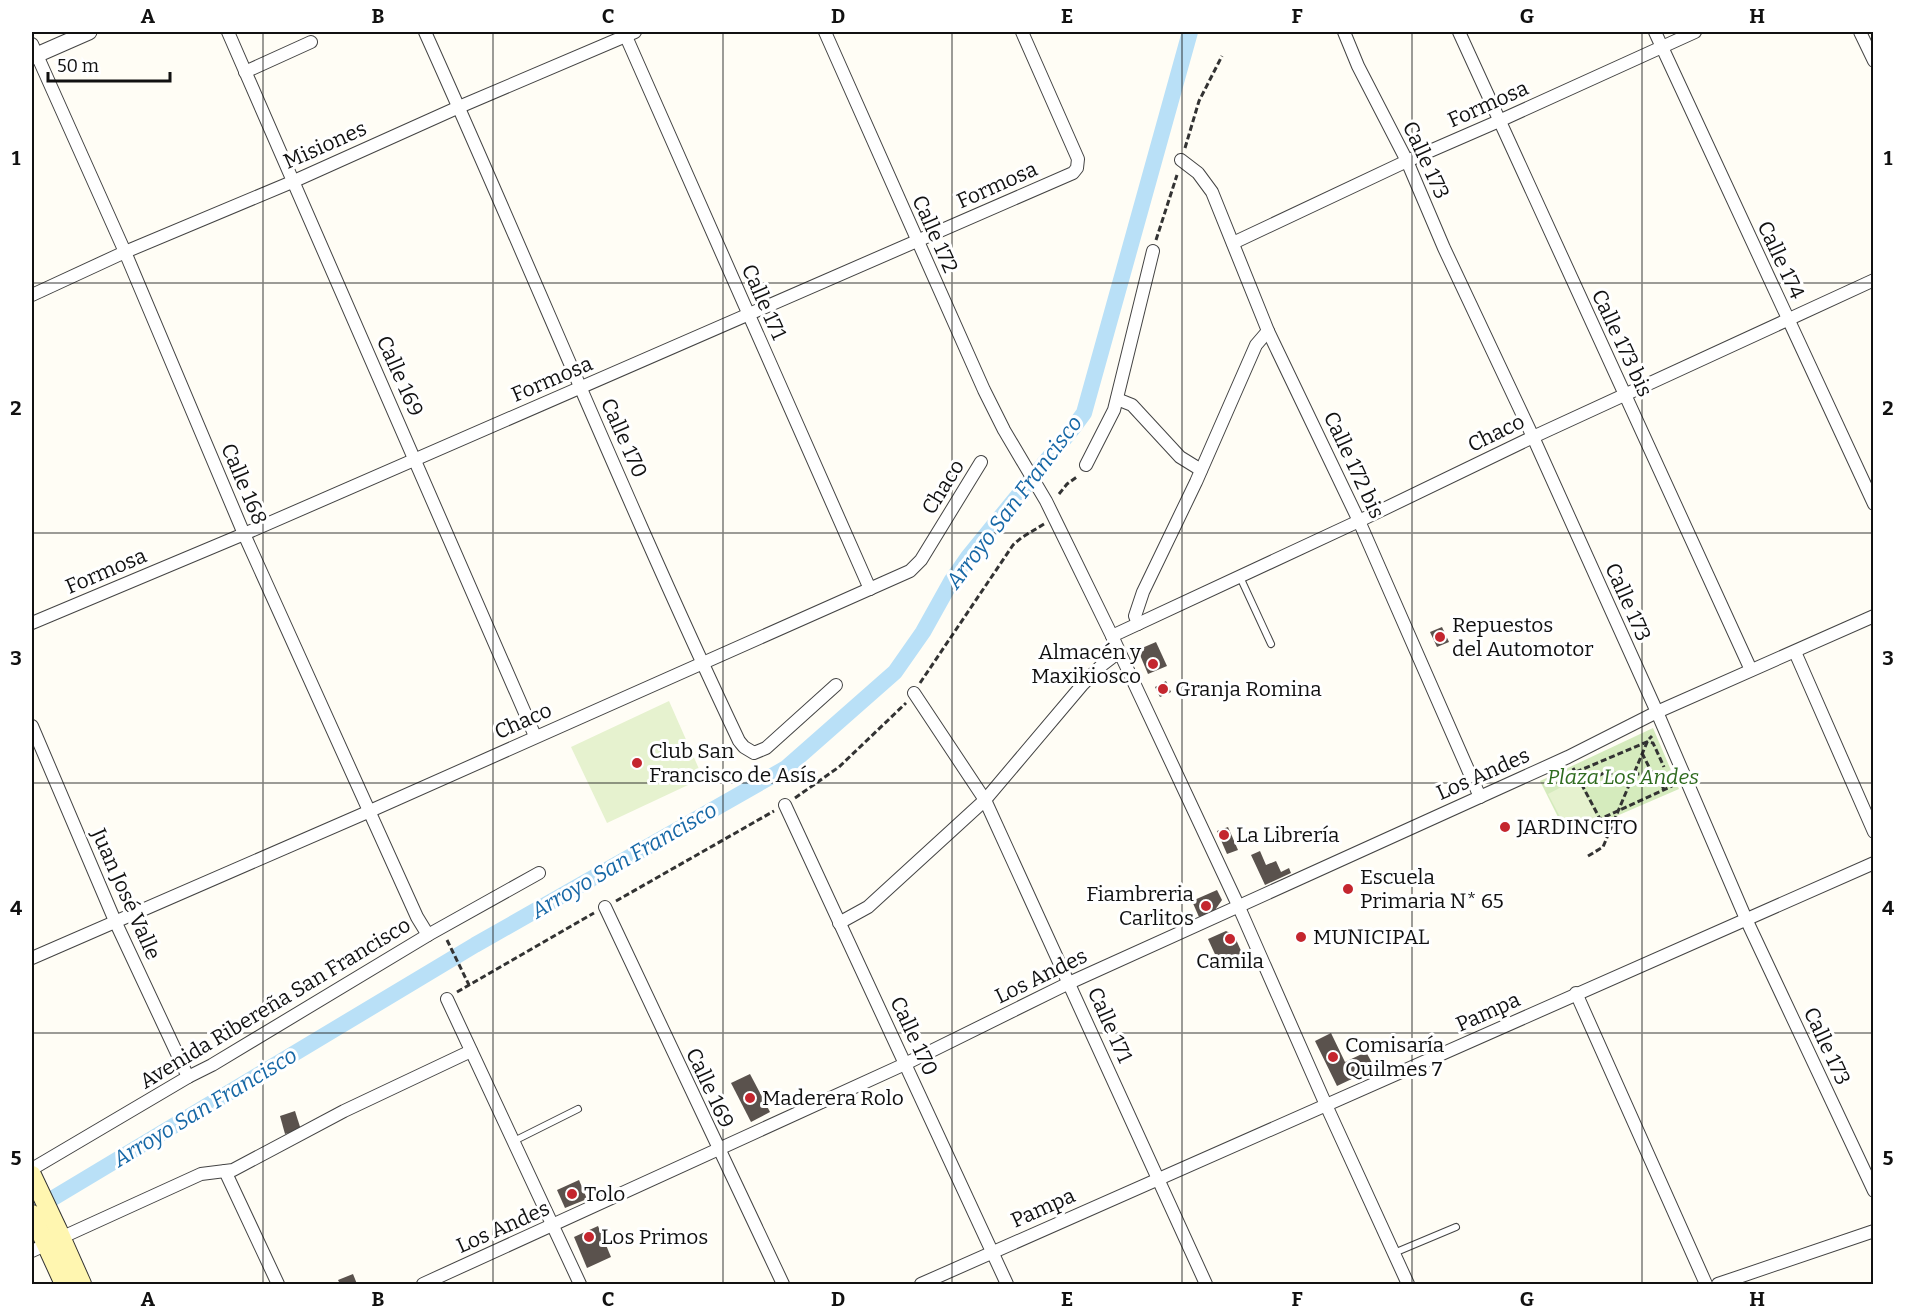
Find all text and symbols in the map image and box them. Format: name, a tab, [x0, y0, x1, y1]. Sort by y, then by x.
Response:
text: A	[141, 4, 156, 28]
text: B	[372, 4, 385, 28]
text: C	[602, 4, 614, 28]
text: D	[831, 4, 845, 28]
text: E	[1061, 4, 1073, 28]
text: F	[1291, 4, 1303, 28]
text: G	[1520, 4, 1534, 28]
text: H	[1749, 4, 1765, 28]
scale bar	[48, 45, 170, 83]
text: 50 m	[57, 55, 99, 77]
street label: Formosa	[1444, 75, 1533, 133]
street label: Misiones	[279, 115, 371, 175]
street label: Calle 173	[1397, 117, 1455, 203]
text: 1	[12, 146, 21, 170]
text: 1	[1884, 146, 1893, 170]
street label: Formosa	[953, 156, 1042, 214]
street label: Calle 172	[906, 191, 964, 277]
street label: Calle 174	[1752, 217, 1810, 303]
street label: Calle 171	[736, 260, 792, 344]
street label: Calle 173 bis	[1586, 285, 1658, 401]
street label: Calle 169	[371, 332, 429, 420]
street label: Formosa	[508, 350, 597, 408]
street label: Calle 170	[595, 394, 653, 482]
text: 2	[10, 396, 22, 420]
text: 2	[1882, 396, 1894, 420]
street label: Calle 172 bis	[1318, 407, 1390, 523]
street label: Chaco	[1463, 408, 1529, 458]
water label: Arroyo San Francisco	[940, 410, 1088, 595]
street label: Calle 168	[215, 439, 273, 529]
street label: Chaco	[916, 455, 970, 519]
street label: Formosa	[62, 542, 151, 600]
street label: Calle 173	[1599, 559, 1657, 645]
place label: Repuestos del Automotor	[1452, 612, 1594, 662]
marker: Repuestos del Automotor	[1433, 630, 1447, 644]
place label: Almacén y Maxikiosco	[1031, 639, 1142, 689]
text: 3	[10, 646, 22, 670]
text: 3	[1882, 646, 1894, 670]
marker: Almacén y Maxikiosco	[1146, 657, 1160, 671]
place label: Granja Romina	[1175, 676, 1322, 702]
marker: Granja Romina	[1156, 682, 1170, 696]
street label: Chaco	[490, 697, 556, 745]
place label: Club San Francisco de Asís	[649, 738, 816, 788]
street label: Los Andes	[1432, 742, 1534, 806]
marker: Club San Francisco de Asís	[630, 756, 644, 770]
park label: Plaza Los Andes	[1547, 764, 1699, 790]
water label: Arroyo San Francisco	[526, 796, 722, 925]
place label: JARDINCITO	[1516, 814, 1638, 840]
marker: JARDINCITO	[1498, 820, 1512, 834]
place label: La Librería	[1236, 822, 1340, 848]
street label: Juan José Valle	[85, 823, 167, 964]
marker: La Librería	[1217, 828, 1231, 842]
place label: Escuela Primaria N* 65	[1360, 864, 1504, 914]
place label: Fiambreria Carlitos	[1086, 881, 1195, 931]
marker: Escuela Primaria N* 65	[1341, 882, 1355, 896]
text: 4	[10, 896, 22, 920]
text: 4	[1882, 896, 1894, 920]
marker: Fiambreria Carlitos	[1199, 899, 1213, 913]
street label: Avenida Ribereña San Francisco	[135, 912, 415, 1094]
place label: MUNICIPAL	[1313, 924, 1430, 950]
marker: MUNICIPAL	[1294, 930, 1308, 944]
marker: Camila	[1223, 932, 1237, 946]
street label: Los Andes	[991, 943, 1091, 1009]
place label: Camila	[1196, 948, 1265, 974]
street label: Calle 171	[1082, 983, 1138, 1067]
street label: Pampa	[1452, 986, 1525, 1038]
street label: Calle 170	[884, 992, 944, 1080]
street label: Calle 173	[1798, 1003, 1856, 1089]
place label: Comisaría Quilmes 7	[1345, 1032, 1445, 1082]
water label: Arroyo San Francisco	[107, 1041, 302, 1173]
street label: Calle 169	[680, 1044, 740, 1132]
marker: Comisaría Quilmes 7	[1326, 1050, 1340, 1064]
place label: Maderera Rolo	[762, 1085, 904, 1111]
marker: Maderera Rolo	[743, 1091, 757, 1105]
text: 5	[11, 1146, 22, 1170]
text: 5	[1883, 1146, 1894, 1170]
place label: Tolo	[584, 1181, 625, 1207]
street label: Pampa	[1007, 1182, 1080, 1234]
marker: Tolo	[565, 1187, 579, 1201]
street label: Los Andes	[452, 1195, 554, 1259]
place label: Los Primos	[601, 1224, 708, 1250]
marker: Los Primos	[582, 1230, 596, 1244]
text: A	[141, 1287, 156, 1311]
text: B	[372, 1287, 385, 1311]
text: C	[602, 1287, 614, 1311]
text: D	[831, 1287, 845, 1311]
text: E	[1061, 1287, 1073, 1311]
text: F	[1291, 1287, 1303, 1311]
text: G	[1520, 1287, 1534, 1311]
text: H	[1749, 1287, 1765, 1311]

